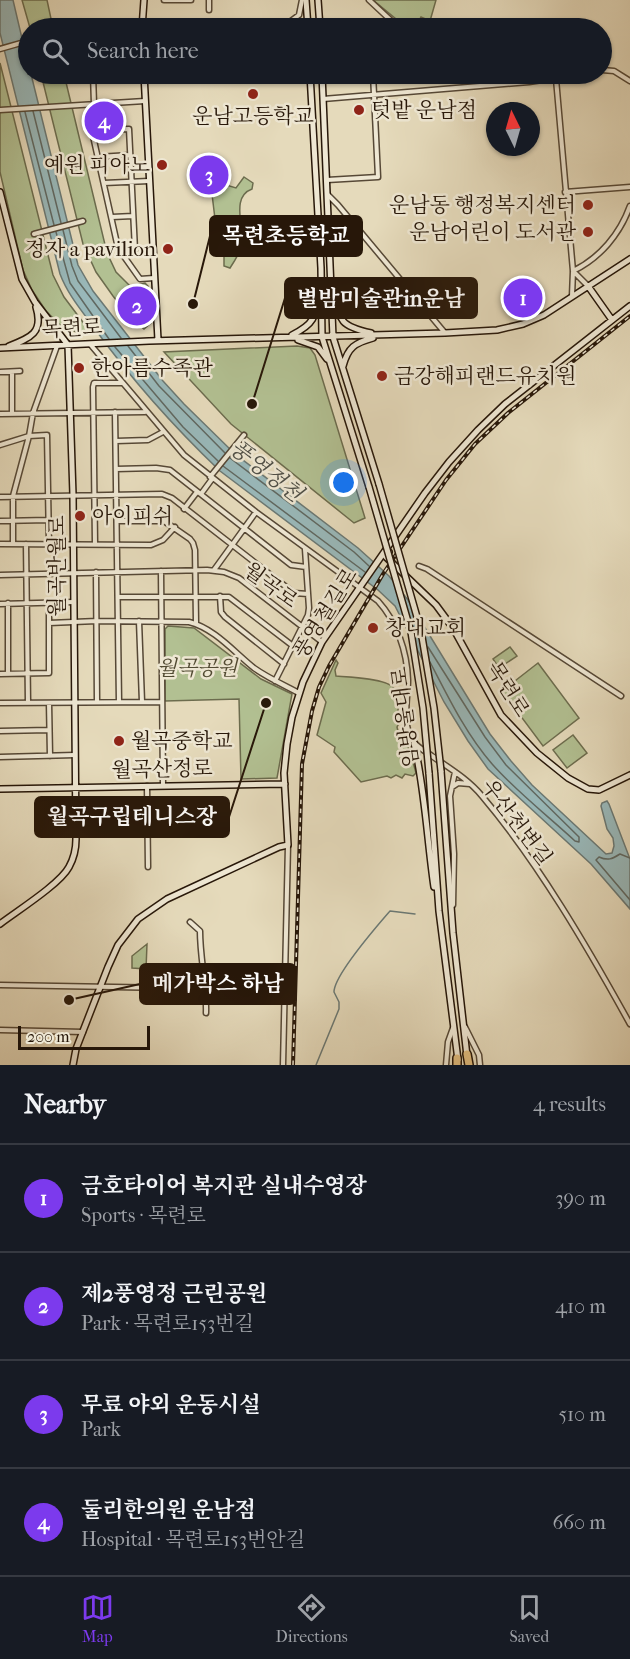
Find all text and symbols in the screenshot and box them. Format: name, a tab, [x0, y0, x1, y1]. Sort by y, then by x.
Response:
search box	[18, 18, 612, 84]
icon: search	[39, 35, 72, 68]
text: Search here	[87, 38, 199, 64]
marker: 운남고등학교	[246, 87, 260, 101]
pin: 4	[84, 98, 124, 144]
place label: 텃밭 운남점	[371, 98, 477, 122]
north arrow	[486, 102, 540, 156]
marker: 텃밭 운남점	[352, 103, 366, 117]
place label: 운남고등학교	[192, 104, 314, 128]
pin: 3	[190, 152, 228, 198]
place label: 예원 피아노	[44, 153, 150, 177]
marker: 예원 피아노	[155, 158, 169, 172]
place label: 운남동 행정복지센터	[389, 193, 576, 217]
marker: 운남동 행정복지센터	[581, 198, 595, 212]
callout: 목련초등학교	[210, 216, 362, 256]
place label: 운남어린이 도서관	[409, 220, 577, 244]
text: 목련초등학교	[222, 223, 350, 249]
marker: 운남어린이 도서관	[581, 225, 595, 239]
place label: 정자 a pavilion	[25, 237, 156, 261]
marker: 정자 a pavilion	[161, 242, 175, 256]
pin: 1	[504, 276, 542, 320]
callout: 별밤미술관in운남	[285, 278, 477, 318]
pin: 2	[118, 284, 156, 328]
text: 별밤미술관in운남	[297, 286, 466, 312]
street label: 목련로	[41, 314, 103, 342]
place label: 한아름수족관	[91, 356, 213, 380]
marker: 한아름수족관	[72, 361, 86, 375]
place label: 금강해피랜드유치원	[394, 364, 577, 388]
marker: 금강해피랜드유치원	[375, 369, 389, 383]
water label: 풍영정천	[224, 435, 309, 508]
your location	[329, 468, 358, 497]
place label: 아이피쉬	[92, 504, 173, 528]
marker: 아이피쉬	[73, 509, 87, 523]
street label: 월곡반월로	[45, 515, 69, 617]
street label: 월곡로	[239, 557, 303, 613]
street label: 풍영철길로	[288, 564, 362, 662]
place label: 창대교회	[385, 616, 466, 640]
marker: 창대교회	[366, 621, 380, 635]
park label: 월곡공원	[156, 656, 239, 680]
street label: 목련로	[482, 657, 534, 721]
street label: 임방울대로	[387, 665, 423, 769]
place label: 월곡중학교	[131, 729, 232, 753]
marker: 월곡중학교	[112, 734, 126, 748]
street label: 월곡산정로	[111, 756, 213, 782]
street label: 우산천변길	[477, 774, 557, 870]
callout: 월곡구립테니스장	[35, 797, 229, 837]
text: 월곡구립테니스장	[47, 804, 218, 830]
callout: 메가박스 하남	[140, 964, 296, 1004]
text: 메가박스 하남	[152, 971, 285, 997]
scale bar	[18, 1023, 150, 1050]
text: 200 m	[27, 1027, 70, 1046]
text: Nearby	[24, 1089, 106, 1120]
text: 4 results	[533, 1093, 606, 1116]
text: 금호타이어 복지관 실내수영장	[81, 1173, 367, 1199]
text: 1	[40, 1187, 47, 1210]
text: 390 m	[555, 1187, 606, 1210]
text: Sports · 목련로	[81, 1204, 206, 1227]
text: 제2풍영정 근린공원	[81, 1281, 267, 1307]
text: 2	[38, 1295, 49, 1318]
text: 410 m	[555, 1295, 606, 1318]
text: Park · 목련로153번길	[81, 1312, 254, 1335]
text: 무료 야외 운동시설	[81, 1392, 260, 1418]
text: 3	[39, 1403, 48, 1426]
text: 510 m	[558, 1403, 606, 1426]
text: Park	[81, 1418, 121, 1441]
text: 둘리한의원 운남점	[81, 1497, 256, 1523]
text: 4	[38, 1511, 49, 1534]
text: 660 m	[552, 1511, 606, 1534]
text: Hospital · 목련로153번안길	[81, 1528, 305, 1551]
tab: Map	[81, 1591, 114, 1646]
tab: Directions	[276, 1591, 348, 1646]
tab: Saved	[509, 1591, 549, 1646]

